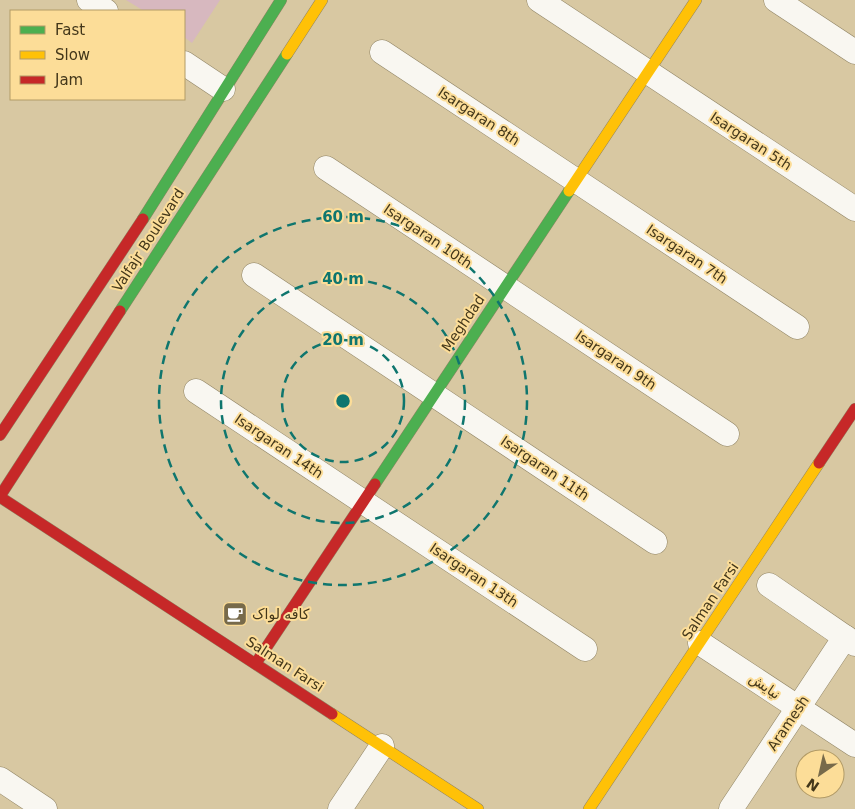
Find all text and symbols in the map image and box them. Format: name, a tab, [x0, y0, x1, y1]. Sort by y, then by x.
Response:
legend	[10, 10, 185, 100]
text: Fast	[55, 21, 85, 39]
text: Slow	[55, 46, 90, 64]
text: Jam	[54, 71, 83, 89]
street label: Isargaran 8th	[435, 84, 523, 148]
street label: Isargaran 5th	[707, 109, 795, 173]
street label: Valfajr Boulevard	[109, 186, 187, 294]
street label: Isargaran 10th	[381, 201, 475, 271]
text: 60 m	[322, 208, 364, 226]
street label: Isargaran 7th	[644, 221, 730, 287]
text: 40 m	[322, 270, 364, 288]
street label: Meghdad	[438, 292, 488, 354]
street label: Isargaran 9th	[573, 327, 659, 393]
text: 20 m	[322, 331, 364, 349]
centre of rings	[334, 392, 352, 410]
street label: Isargaran 14th	[232, 411, 326, 481]
street label: Isargaran 11th	[498, 433, 592, 503]
street label: Isargaran 13th	[427, 540, 521, 610]
street label: Salman Farsi	[678, 560, 742, 642]
cafe icon: کافه لواک	[222, 601, 248, 627]
place label: کافه لواک	[252, 606, 310, 623]
street label: Salman Farsi	[243, 633, 327, 695]
street label: نیایش	[746, 670, 784, 703]
street label: Aramesh	[764, 693, 812, 753]
north arrow	[795, 749, 845, 799]
text: N	[803, 775, 822, 795]

